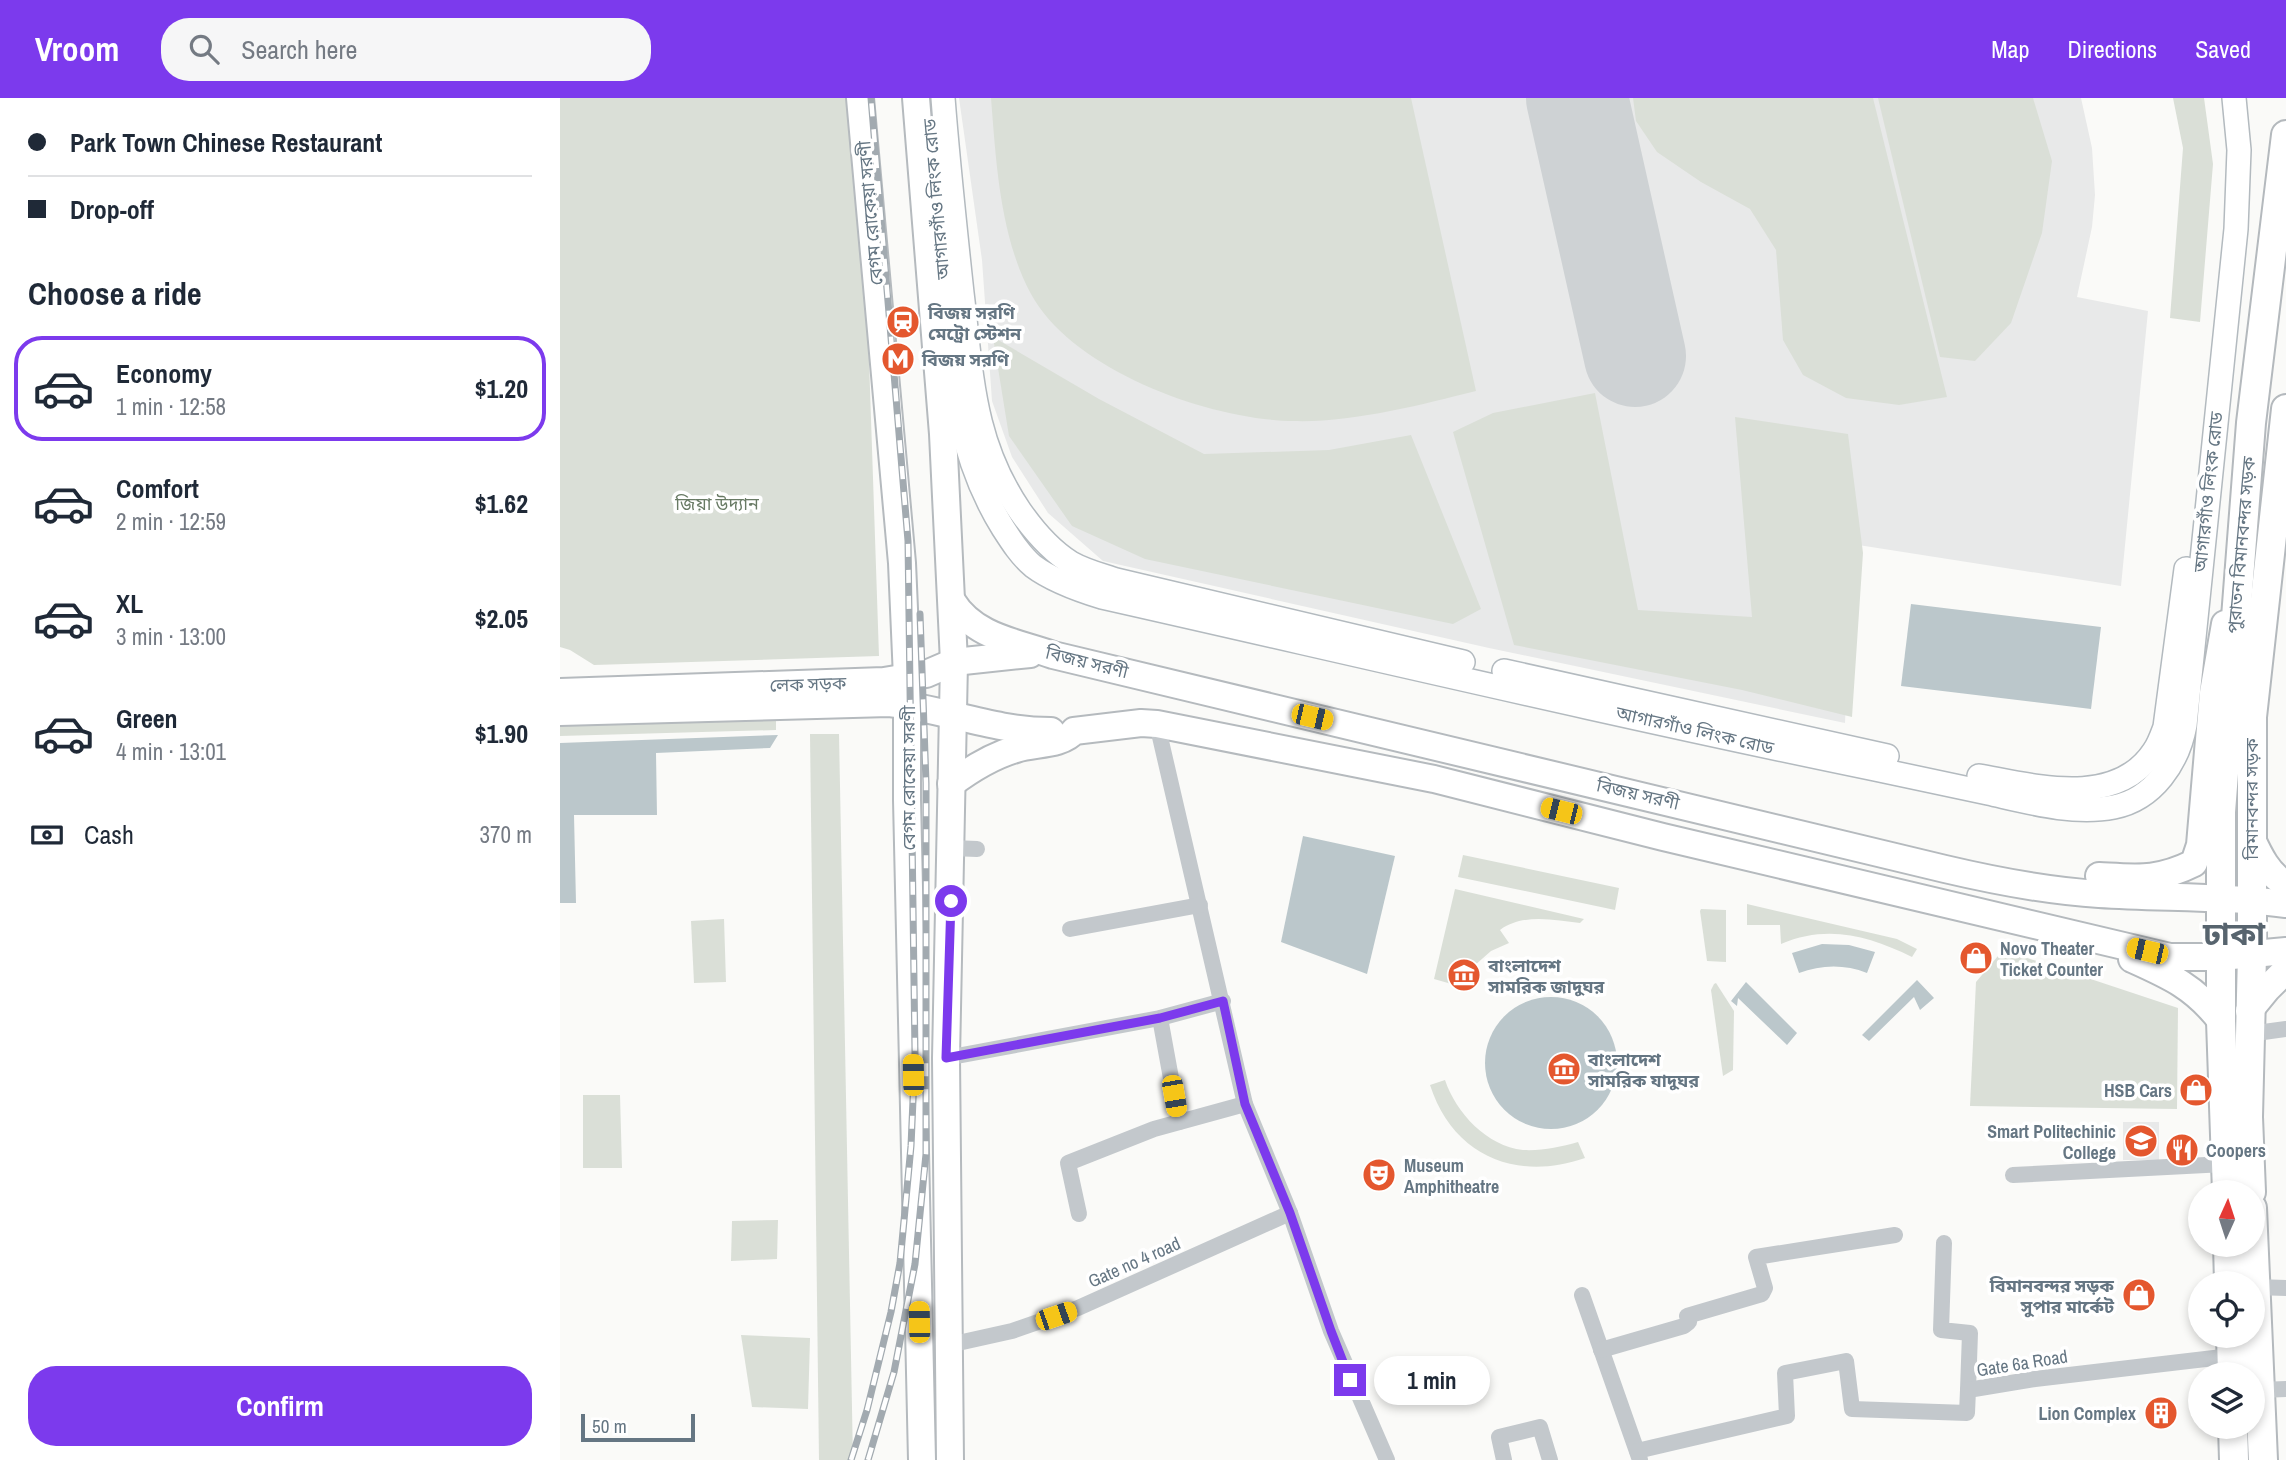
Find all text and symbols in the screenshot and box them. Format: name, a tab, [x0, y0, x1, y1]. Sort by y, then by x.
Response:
search box	[161, 18, 651, 81]
text: Vroom	[35, 27, 119, 71]
icon: search	[185, 30, 223, 68]
text: Search here	[241, 32, 357, 67]
text: Map	[1991, 33, 2029, 65]
text: Directions	[2067, 33, 2157, 65]
text: Saved	[2195, 33, 2251, 65]
street label: আগারগাঁও লিংক রোড	[917, 117, 956, 281]
text: Park Town Chinese Restaurant	[70, 125, 382, 160]
street label: বেগম রোকেয়া সরণী	[851, 139, 889, 286]
text: Drop-off	[70, 192, 154, 227]
text: Choose a ride	[28, 272, 202, 315]
place label: বিজয় সরণি মেট্রো স্টেশন	[927, 300, 1022, 346]
station icon: বিজয় সরণি মেট্রো স্টেশন	[884, 303, 922, 341]
metro station icon: বিজয় সরণি	[879, 340, 917, 378]
place label: বিজয় সরণি	[921, 347, 1009, 372]
text: Economy	[116, 356, 212, 391]
icon: car	[32, 357, 95, 420]
text: $1.20	[475, 371, 528, 406]
text: 1 min · 12:58	[116, 391, 226, 422]
street label: আগারগাঁও লিংক রোড	[2187, 410, 2229, 574]
street label: পুরাতন বিমানবন্দর সড়ক	[2221, 455, 2261, 635]
text: Comfort	[116, 471, 199, 506]
icon: car	[32, 472, 95, 535]
text: $1.62	[475, 486, 528, 521]
park label: জিয়া উদ্যান	[674, 491, 760, 516]
text: 2 min · 12:59	[116, 506, 226, 537]
text: XL	[116, 586, 143, 621]
icon: car	[32, 587, 95, 650]
text: $2.05	[475, 601, 528, 636]
text: 3 min · 13:00	[116, 621, 226, 652]
street label: বিজয় সরণী	[1042, 639, 1131, 684]
street label: লেক সড়ক	[769, 670, 847, 698]
street label: আগারগাঁও লিংক রোড	[1613, 699, 1776, 760]
text: Green	[116, 701, 178, 736]
icon: car	[32, 702, 95, 765]
car	[1290, 702, 1335, 732]
street label: বেগম রোকেয়া সরণী	[896, 705, 921, 851]
text: $1.90	[475, 716, 528, 751]
text: 4 min · 13:01	[116, 736, 226, 767]
street label: বিমানবন্দর সড়ক	[2239, 738, 2264, 861]
street label: বিজয় সরণী	[1593, 772, 1682, 816]
car	[1539, 796, 1584, 826]
icon: cash	[28, 816, 66, 854]
text: Cash	[84, 817, 134, 852]
text: 370 m	[480, 819, 532, 850]
route start	[935, 885, 967, 917]
district label: ঢাকা	[2202, 912, 2266, 955]
place label: Novo Theater Ticket Counter	[2000, 936, 2103, 982]
car	[2125, 936, 2170, 966]
shop icon: Novo Theater Ticket Counter	[1957, 939, 1995, 977]
place label: বাংলাদেশ সামরিক জাদুঘর	[1487, 953, 1605, 999]
museum icon: বাংলাদেশ সামরিক জাদুঘর	[1445, 956, 1483, 994]
place label: বাংলাদেশ সামরিক যাদুঘর	[1587, 1047, 1700, 1093]
museum icon: বাংলাদেশ সামরিক যাদুঘর	[1545, 1050, 1583, 1088]
car	[903, 1054, 924, 1096]
shop icon: HSB Cars	[2177, 1071, 2215, 1109]
car	[1161, 1073, 1188, 1119]
place label: HSB Cars	[2104, 1078, 2172, 1103]
place label: Smart Politechinic College	[1987, 1119, 2116, 1165]
school or university icon: Smart Politechinic College	[2122, 1122, 2160, 1160]
restaurant icon: Coopers	[2163, 1131, 2201, 1169]
place label: Coopers	[2206, 1138, 2266, 1163]
place label: Museum Amphitheatre	[1404, 1153, 1499, 1199]
theatre icon: Museum Amphitheatre	[1360, 1156, 1398, 1194]
north arrow	[2188, 1180, 2264, 1256]
map controls	[2188, 1180, 2265, 1439]
street label: Gate no 4 road	[1084, 1231, 1184, 1293]
button: locate	[2188, 1271, 2265, 1348]
place label: বিমানবন্দর সড়ক সুপার মার্কেট	[1989, 1273, 2115, 1319]
shop icon: বিমানবন্দর সড়ক সুপার মার্কেট	[2120, 1276, 2158, 1314]
car	[1033, 1299, 1080, 1333]
car	[909, 1301, 930, 1343]
street label: Gate 6a Road	[1975, 1343, 2069, 1383]
callout: 1 min	[1374, 1356, 1490, 1404]
button: layers	[2188, 1362, 2265, 1439]
route end	[1334, 1364, 1366, 1396]
text: 1 min	[1407, 1365, 1457, 1396]
button: Confirm	[28, 1366, 532, 1446]
building icon: Lion Complex	[2142, 1394, 2180, 1432]
place label: Lion Complex	[2038, 1401, 2137, 1426]
scale bar	[581, 1411, 695, 1443]
text: 50 m	[592, 1413, 627, 1439]

